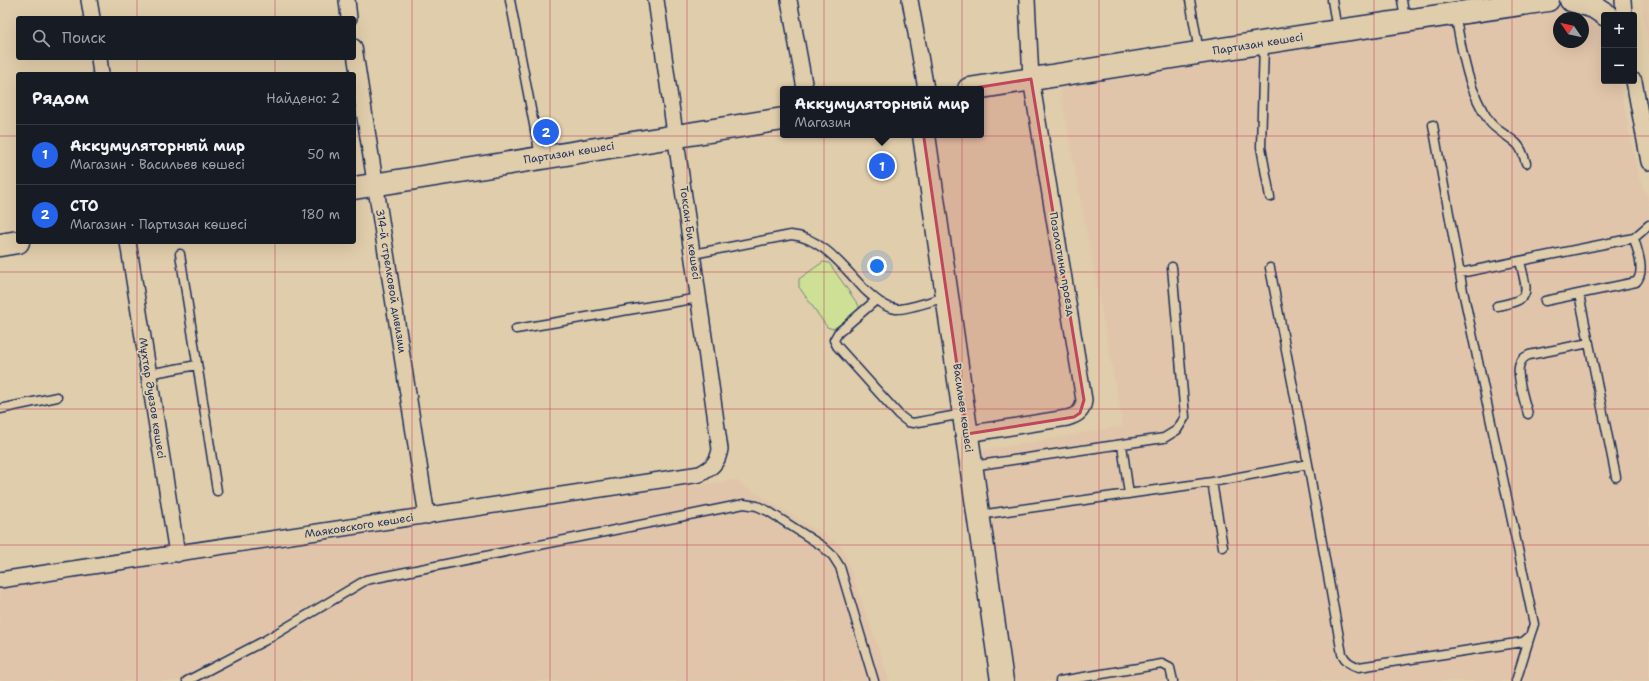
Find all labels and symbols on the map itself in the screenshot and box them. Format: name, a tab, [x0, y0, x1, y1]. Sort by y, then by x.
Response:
north arrow	[1553, 12, 1589, 48]
street label: Партизан көшесі	[1212, 29, 1304, 59]
pin: 2	[533, 117, 559, 147]
street label: Партизан көшесі	[523, 138, 615, 168]
pin: 1	[869, 151, 895, 181]
street label: Токсан Би көшесі	[676, 185, 704, 281]
street label: 314-й стрелковой дивизии	[372, 208, 410, 354]
street label: Позолотина проезд	[1045, 211, 1079, 317]
your location	[867, 256, 887, 276]
street label: Мұхтар Әуезов көшесі	[135, 336, 169, 460]
street label: Васильев көшесі	[949, 363, 977, 453]
street label: Маяковского көшесі	[303, 510, 415, 542]

